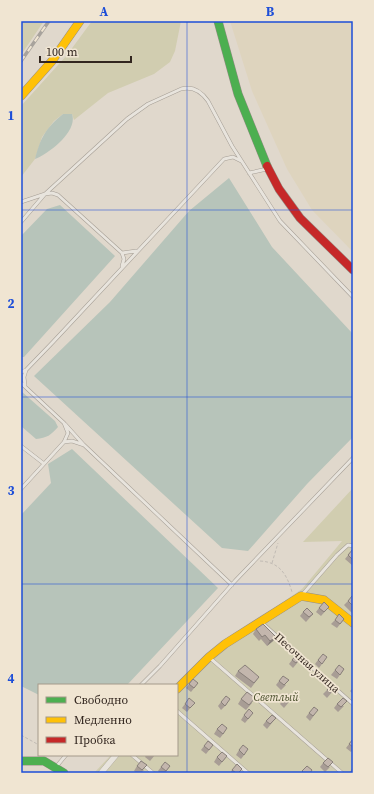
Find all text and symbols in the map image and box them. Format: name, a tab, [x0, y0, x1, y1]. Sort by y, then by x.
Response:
text: A	[100, 3, 109, 20]
text: B	[266, 3, 275, 20]
scale bar	[40, 38, 131, 64]
text: 100 m	[46, 44, 78, 60]
text: 1	[7, 107, 15, 124]
text: 2	[7, 295, 15, 312]
text: 3	[7, 482, 15, 499]
street label: Песочная улица	[271, 630, 343, 697]
text: 4	[7, 670, 15, 687]
legend	[38, 684, 178, 756]
park label: Светлый	[253, 690, 299, 705]
text: Свободно	[74, 692, 129, 708]
text: Медленно	[74, 712, 132, 728]
text: Пробка	[74, 732, 117, 748]

